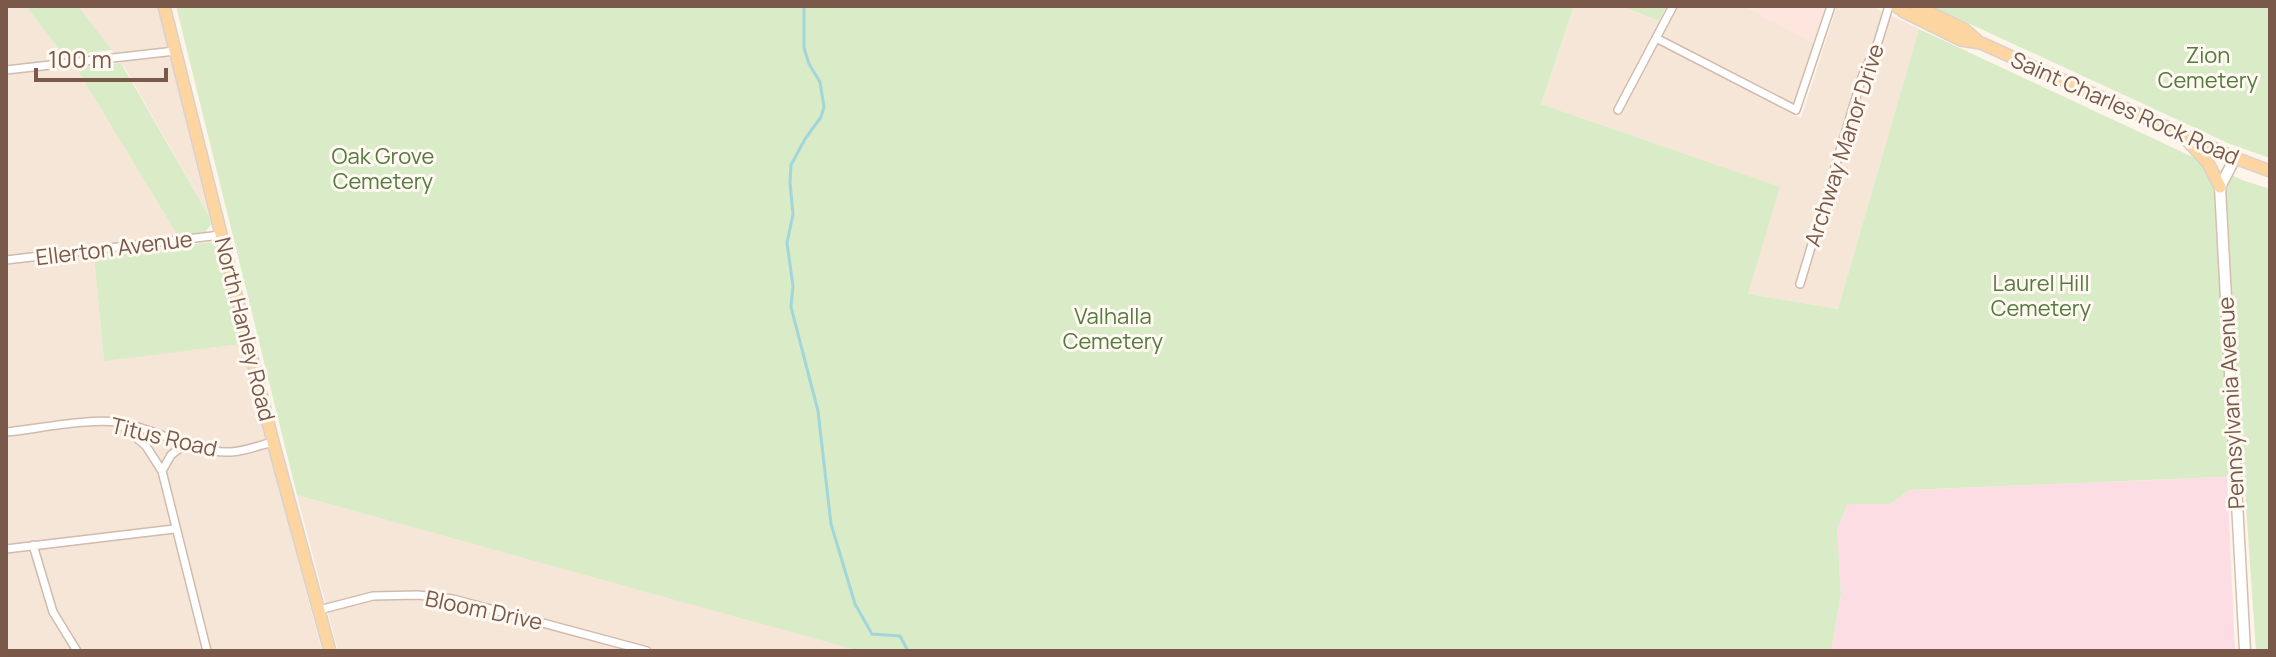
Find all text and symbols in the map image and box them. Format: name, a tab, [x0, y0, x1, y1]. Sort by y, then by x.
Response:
scale bar	[36, 32, 166, 82]
street label: Archway Manor Drive	[1797, 40, 1891, 250]
park label: Zion Cemetery	[2158, 40, 2259, 95]
text: 100 m	[48, 42, 112, 75]
street label: Saint Charles Rock Road	[2006, 44, 2244, 172]
park label: Oak Grove Cemetery	[332, 141, 435, 196]
street label: Ellerton Avenue	[34, 223, 194, 273]
street label: North Hanley Road	[208, 234, 282, 424]
park label: Laurel Hill Cemetery	[1991, 268, 2092, 323]
street label: Pennsylvania Avenue	[2210, 296, 2252, 510]
park label: Valhalla Cemetery	[1063, 301, 1164, 356]
street label: Titus Road	[108, 410, 220, 464]
street label: Bloom Drive	[423, 583, 546, 637]

